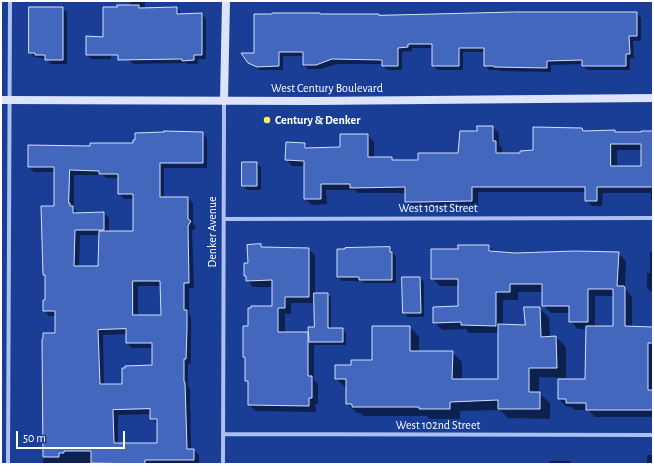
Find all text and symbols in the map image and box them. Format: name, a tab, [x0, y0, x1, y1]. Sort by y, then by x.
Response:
street label: West Century Boulevard	[271, 81, 383, 95]
place label: Century & Denker	[275, 113, 360, 127]
marker: Century & Denker	[262, 115, 272, 125]
street label: Denker Avenue	[205, 196, 219, 268]
street label: West 101st Street	[398, 201, 478, 215]
street label: West 102nd Street	[396, 418, 480, 432]
scale bar	[18, 423, 127, 449]
text: 50 m	[23, 432, 46, 444]

